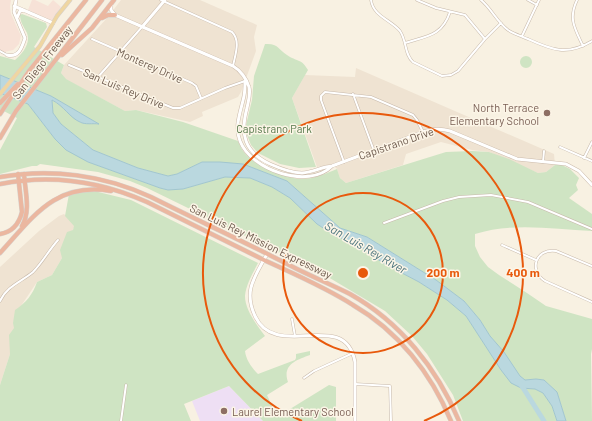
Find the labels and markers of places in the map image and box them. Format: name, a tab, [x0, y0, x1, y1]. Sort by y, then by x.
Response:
place label: North Terrace Elementary School	[449, 101, 539, 127]
marker: North Terrace Elementary School	[542, 108, 552, 118]
centre of rings	[356, 266, 370, 280]
place label: Laurel Elementary School	[232, 405, 354, 418]
marker: Laurel Elementary School	[219, 406, 229, 416]

